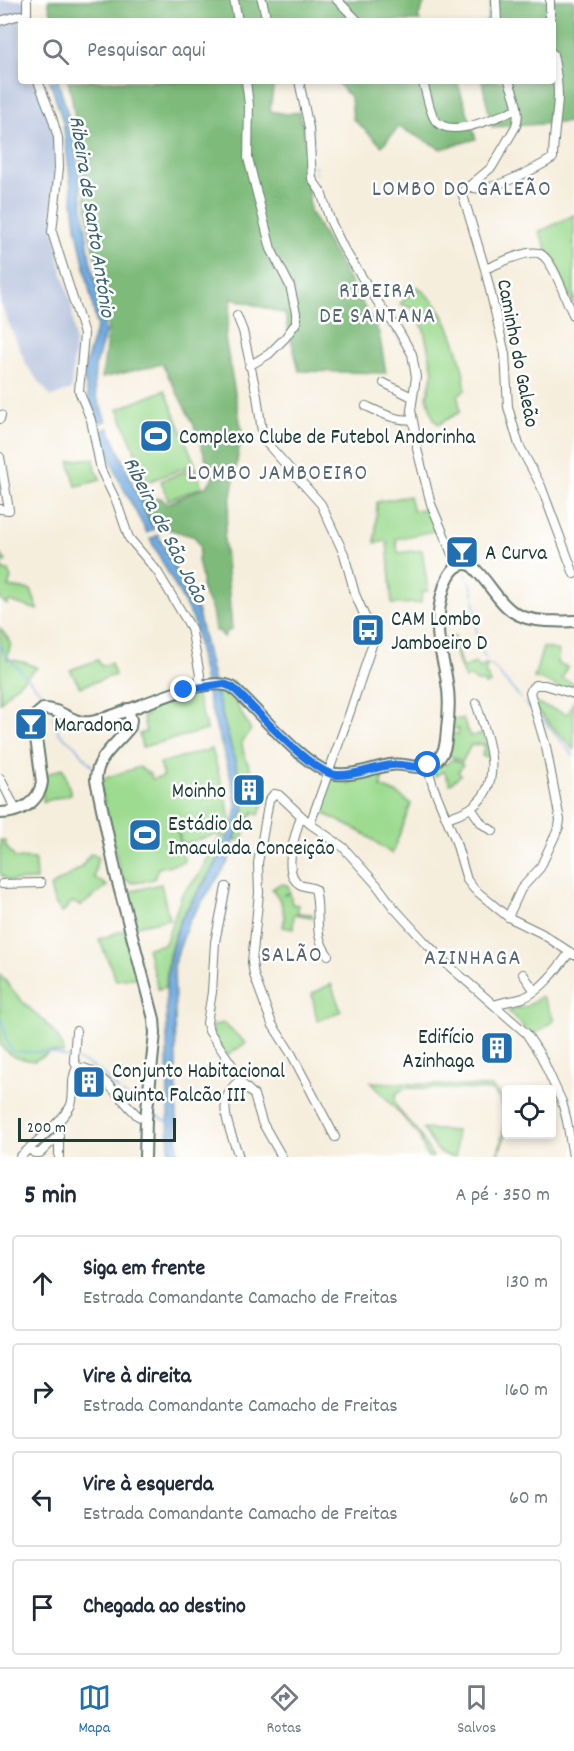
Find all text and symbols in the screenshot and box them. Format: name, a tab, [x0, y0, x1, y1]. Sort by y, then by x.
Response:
search box	[18, 18, 556, 84]
icon: search	[39, 35, 72, 68]
text: Pesquisar aqui	[87, 36, 206, 67]
water label: Ribeira de Santo António	[59, 114, 122, 321]
district label: LOMBO DO GALEÃO	[372, 175, 552, 206]
district label: RIBEIRA DE SANTANA	[319, 277, 437, 333]
street label: Caminho do Galeão	[487, 277, 545, 430]
sports icon: Complexo Clube de Futebol Andorinha	[138, 418, 174, 454]
place label: Complexo Clube de Futebol Andorinha	[179, 424, 476, 454]
water label: Ribeira de São João	[114, 452, 215, 610]
district label: LOMBO JAMBOEIRO	[187, 459, 369, 490]
bar icon: A Curva	[444, 534, 480, 570]
place label: A Curva	[485, 540, 548, 570]
place label: CAM Lombo Jamboeiro D	[391, 606, 487, 660]
bus stop icon: CAM Lombo Jamboeiro D	[350, 612, 386, 648]
route end	[170, 676, 196, 702]
bar icon: Maradona	[13, 706, 49, 742]
place label: Maradona	[54, 712, 134, 742]
route start	[414, 751, 440, 777]
building icon: Moinho	[231, 772, 267, 808]
place label: Moinho	[172, 778, 226, 808]
place label: Estádio da Imaculada Conceição	[168, 811, 335, 865]
sports icon: Estádio da Imaculada Conceição	[127, 817, 163, 853]
district label: SALÃO	[261, 941, 323, 972]
district label: AZINHAGA	[424, 944, 522, 975]
place label: Edifício Azinhaga	[402, 1024, 475, 1078]
building icon: Edifício Azinhaga	[479, 1030, 515, 1066]
place label: Conjunto Habitacional Quinta Falcão III	[112, 1058, 285, 1112]
building icon: Conjunto Habitacional Quinta Falcão III	[71, 1064, 107, 1100]
map controls	[502, 1085, 556, 1139]
button: locate	[502, 1085, 556, 1139]
scale bar	[18, 1115, 176, 1142]
text: 200 m	[27, 1117, 66, 1140]
text: 5 min	[24, 1178, 77, 1215]
text: A pé · 350 m	[456, 1182, 550, 1210]
text: Siga em frente	[83, 1254, 205, 1285]
icon: ahead	[26, 1267, 59, 1300]
text: 130 m	[506, 1269, 548, 1297]
text: Estrada Comandante Camacho de Freitas	[83, 1285, 398, 1313]
text: Vire à direita	[83, 1362, 191, 1393]
icon: right	[26, 1375, 59, 1408]
text: 160 m	[505, 1377, 548, 1405]
text: Estrada Comandante Camacho de Freitas	[83, 1393, 398, 1421]
text: Vire à esquerda	[83, 1470, 213, 1501]
icon: left	[26, 1483, 59, 1516]
text: 60 m	[509, 1485, 548, 1513]
text: Estrada Comandante Camacho de Freitas	[83, 1501, 398, 1529]
icon: arrive	[26, 1591, 59, 1624]
text: Chegada ao destino	[83, 1592, 246, 1623]
tab: Mapa	[78, 1681, 111, 1740]
tab: Rotas	[267, 1681, 302, 1740]
tab: Salvos	[457, 1681, 496, 1740]

